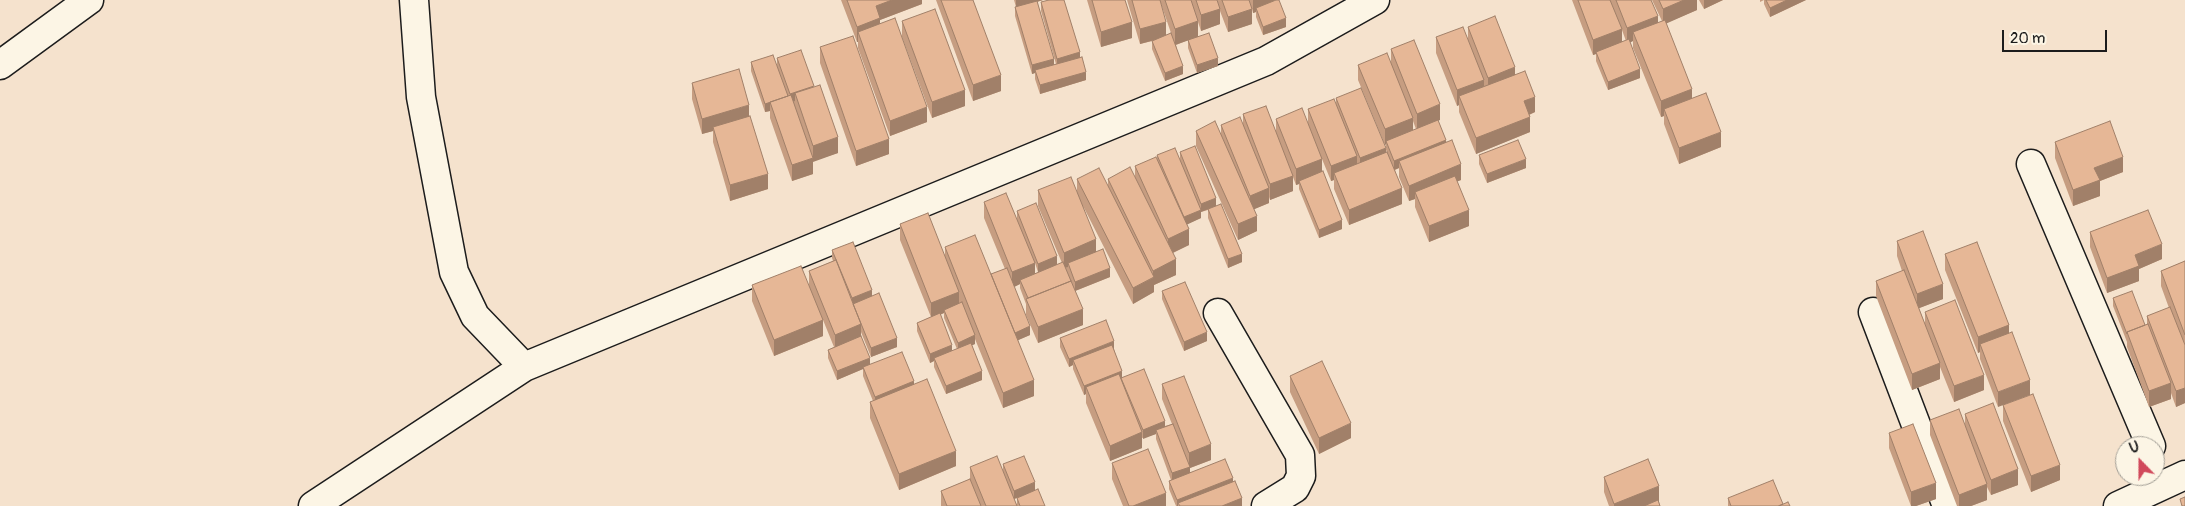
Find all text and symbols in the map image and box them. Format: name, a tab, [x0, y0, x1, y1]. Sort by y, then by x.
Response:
scale bar	[2005, 20, 2110, 52]
text: 20 m	[2010, 29, 2045, 48]
north arrow	[2115, 436, 2165, 486]
text: U	[2127, 438, 2142, 457]

